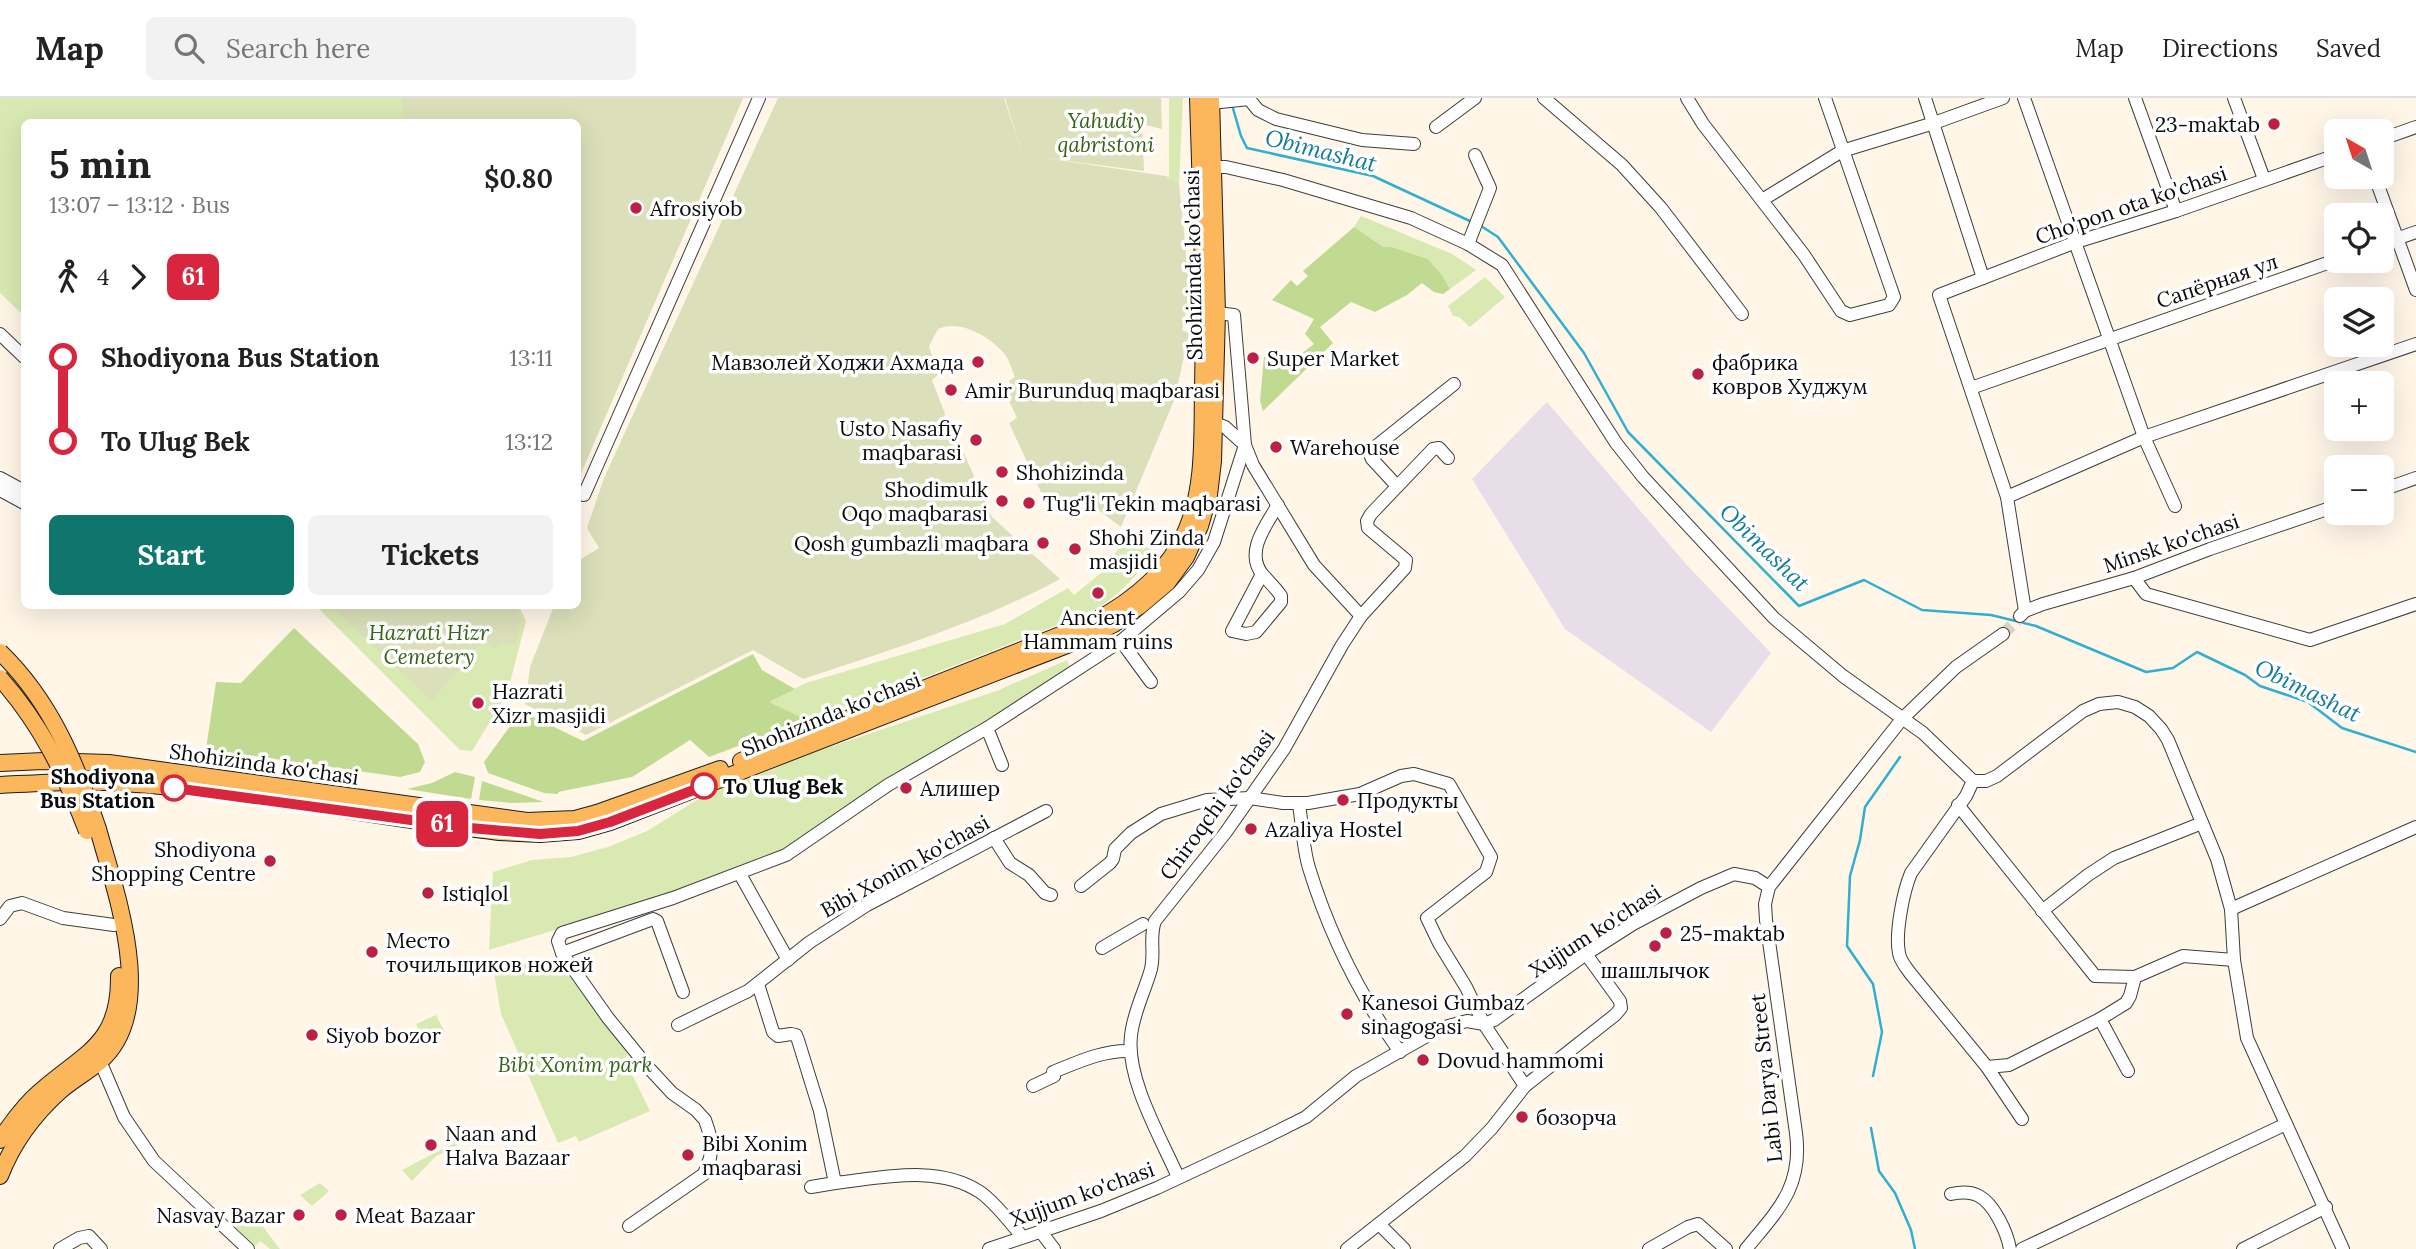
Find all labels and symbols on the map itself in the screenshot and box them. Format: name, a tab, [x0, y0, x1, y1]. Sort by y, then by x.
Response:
park label: Yahudiy qabristoni	[1058, 107, 1155, 158]
place label: 23-maktab	[2155, 111, 2260, 138]
marker: 23-maktab	[2266, 116, 2282, 132]
north arrow	[2324, 119, 2394, 189]
water label: Obimashat	[1262, 122, 1380, 178]
street label: Cho'pon ota ko'chasi	[2032, 160, 2230, 250]
street label: Shohizinda ko'chasi	[1178, 169, 1208, 361]
place label: Afrosiyob	[649, 195, 742, 222]
marker: Afrosiyob	[628, 200, 644, 216]
street label: Сапёрная ул	[2153, 248, 2281, 314]
place label: Super Market	[1267, 345, 1400, 372]
place label: Мавзолей Ходжи Ахмада	[711, 349, 964, 376]
place label: фабрика ковров Худжум	[1712, 349, 1868, 400]
marker: Super Market	[1245, 350, 1261, 366]
marker: Мавзолей Ходжи Ахмада	[970, 354, 986, 370]
marker: фабрика ковров Худжум	[1690, 366, 1706, 382]
place label: Amir Burunduq maqbarasi	[964, 377, 1220, 404]
marker: Amir Burunduq maqbarasi	[943, 382, 959, 398]
place label: Usto Nasafiy maqbarasi	[839, 415, 962, 466]
marker: Usto Nasafiy maqbarasi	[968, 432, 984, 448]
place label: Warehouse	[1290, 434, 1400, 461]
marker: Warehouse	[1268, 439, 1284, 455]
place label: Shohizinda	[1016, 459, 1124, 486]
marker: Shohizinda	[994, 464, 1010, 480]
place label: Shodimulk Oqo maqbarasi	[842, 476, 989, 527]
place label: Tug'li Tekin maqbarasi	[1043, 490, 1261, 517]
marker: Shodimulk Oqo maqbarasi	[994, 493, 1010, 509]
marker: Tug'li Tekin maqbarasi	[1021, 495, 1037, 511]
water label: Obimashat	[1714, 497, 1817, 597]
street label: Minsk ko'chasi	[2100, 507, 2243, 579]
place label: Shohi Zinda masjidi	[1089, 524, 1205, 575]
place label: Qosh gumbazli maqbara	[794, 530, 1029, 557]
marker: Qosh gumbazli maqbara	[1035, 535, 1051, 551]
marker: Shohi Zinda masjidi	[1067, 541, 1083, 557]
marker: Ancient Hammam ruins	[1090, 585, 1106, 601]
place label: Ancient Hammam ruins	[1023, 604, 1173, 655]
park label: Hazrati Hizr Cemetery	[369, 619, 490, 670]
water label: Obimashat	[2250, 652, 2366, 728]
street label: Shohizinda ko'chasi	[737, 666, 925, 762]
place label: Hazrati Xizr masjidi	[492, 678, 606, 729]
marker: Hazrati Xizr masjidi	[470, 695, 486, 711]
street label: Chiroqchi ko'chasi	[1153, 725, 1281, 885]
street label: Shohizinda ko'chasi	[168, 737, 361, 791]
place label: Shodiyona Bus Station	[40, 763, 155, 814]
marker: To Ulug Bek	[691, 773, 717, 799]
place label: To Ulug Bek	[723, 773, 844, 800]
marker: Shodiyona Bus Station	[161, 775, 187, 801]
place label: Алишер	[919, 775, 1000, 802]
marker: Алишер	[898, 780, 914, 796]
place label: Продукты	[1357, 787, 1459, 814]
marker: Продукты	[1335, 792, 1351, 808]
line badge: 61	[410, 801, 474, 847]
street label: Bibi Xonim ko'chasi	[816, 808, 994, 924]
place label: Azaliya Hostel	[1264, 816, 1402, 843]
marker: Azaliya Hostel	[1243, 821, 1259, 837]
place label: Shodiyona Shopping Centre	[91, 836, 256, 887]
marker: Shodiyona Shopping Centre	[262, 853, 278, 869]
street label: Xujjum ko'chasi	[1524, 878, 1666, 984]
place label: Istiqlol	[442, 880, 508, 907]
marker: Istiqlol	[420, 885, 436, 901]
place label: 25-maktab	[1680, 920, 1785, 947]
marker: 25-maktab	[1658, 925, 1674, 941]
place label: Место точильщиков ножей	[386, 927, 593, 978]
marker: шашлычок	[1647, 938, 1663, 954]
marker: Место точильщиков ножей	[364, 944, 380, 960]
place label: шашлычок	[1601, 957, 1710, 984]
place label: Kanesoi Gumbaz sinagogasi	[1361, 989, 1525, 1040]
street label: Labi Darya Street	[1744, 991, 1788, 1164]
marker: Kanesoi Gumbaz sinagogasi	[1339, 1006, 1355, 1022]
place label: Siyob bozor	[326, 1022, 441, 1049]
marker: Siyob bozor	[304, 1027, 320, 1043]
place label: Dovud hammomi	[1437, 1047, 1604, 1074]
park label: Bibi Xonim park	[498, 1051, 652, 1078]
marker: Dovud hammomi	[1415, 1052, 1431, 1068]
place label: бозорча	[1536, 1104, 1617, 1131]
marker: бозорча	[1514, 1109, 1530, 1125]
place label: Naan and Halva Bazaar	[445, 1120, 570, 1171]
place label: Bibi Xonim maqbarasi	[702, 1130, 808, 1181]
marker: Naan and Halva Bazaar	[423, 1137, 439, 1153]
marker: Bibi Xonim maqbarasi	[680, 1147, 696, 1163]
street label: Xujjum ko'chasi	[1006, 1155, 1158, 1233]
place label: Nasvay Bazar	[156, 1202, 285, 1229]
place label: Meat Bazaar	[355, 1202, 475, 1229]
marker: Nasvay Bazar	[291, 1207, 307, 1223]
marker: Meat Bazaar	[333, 1207, 349, 1223]

